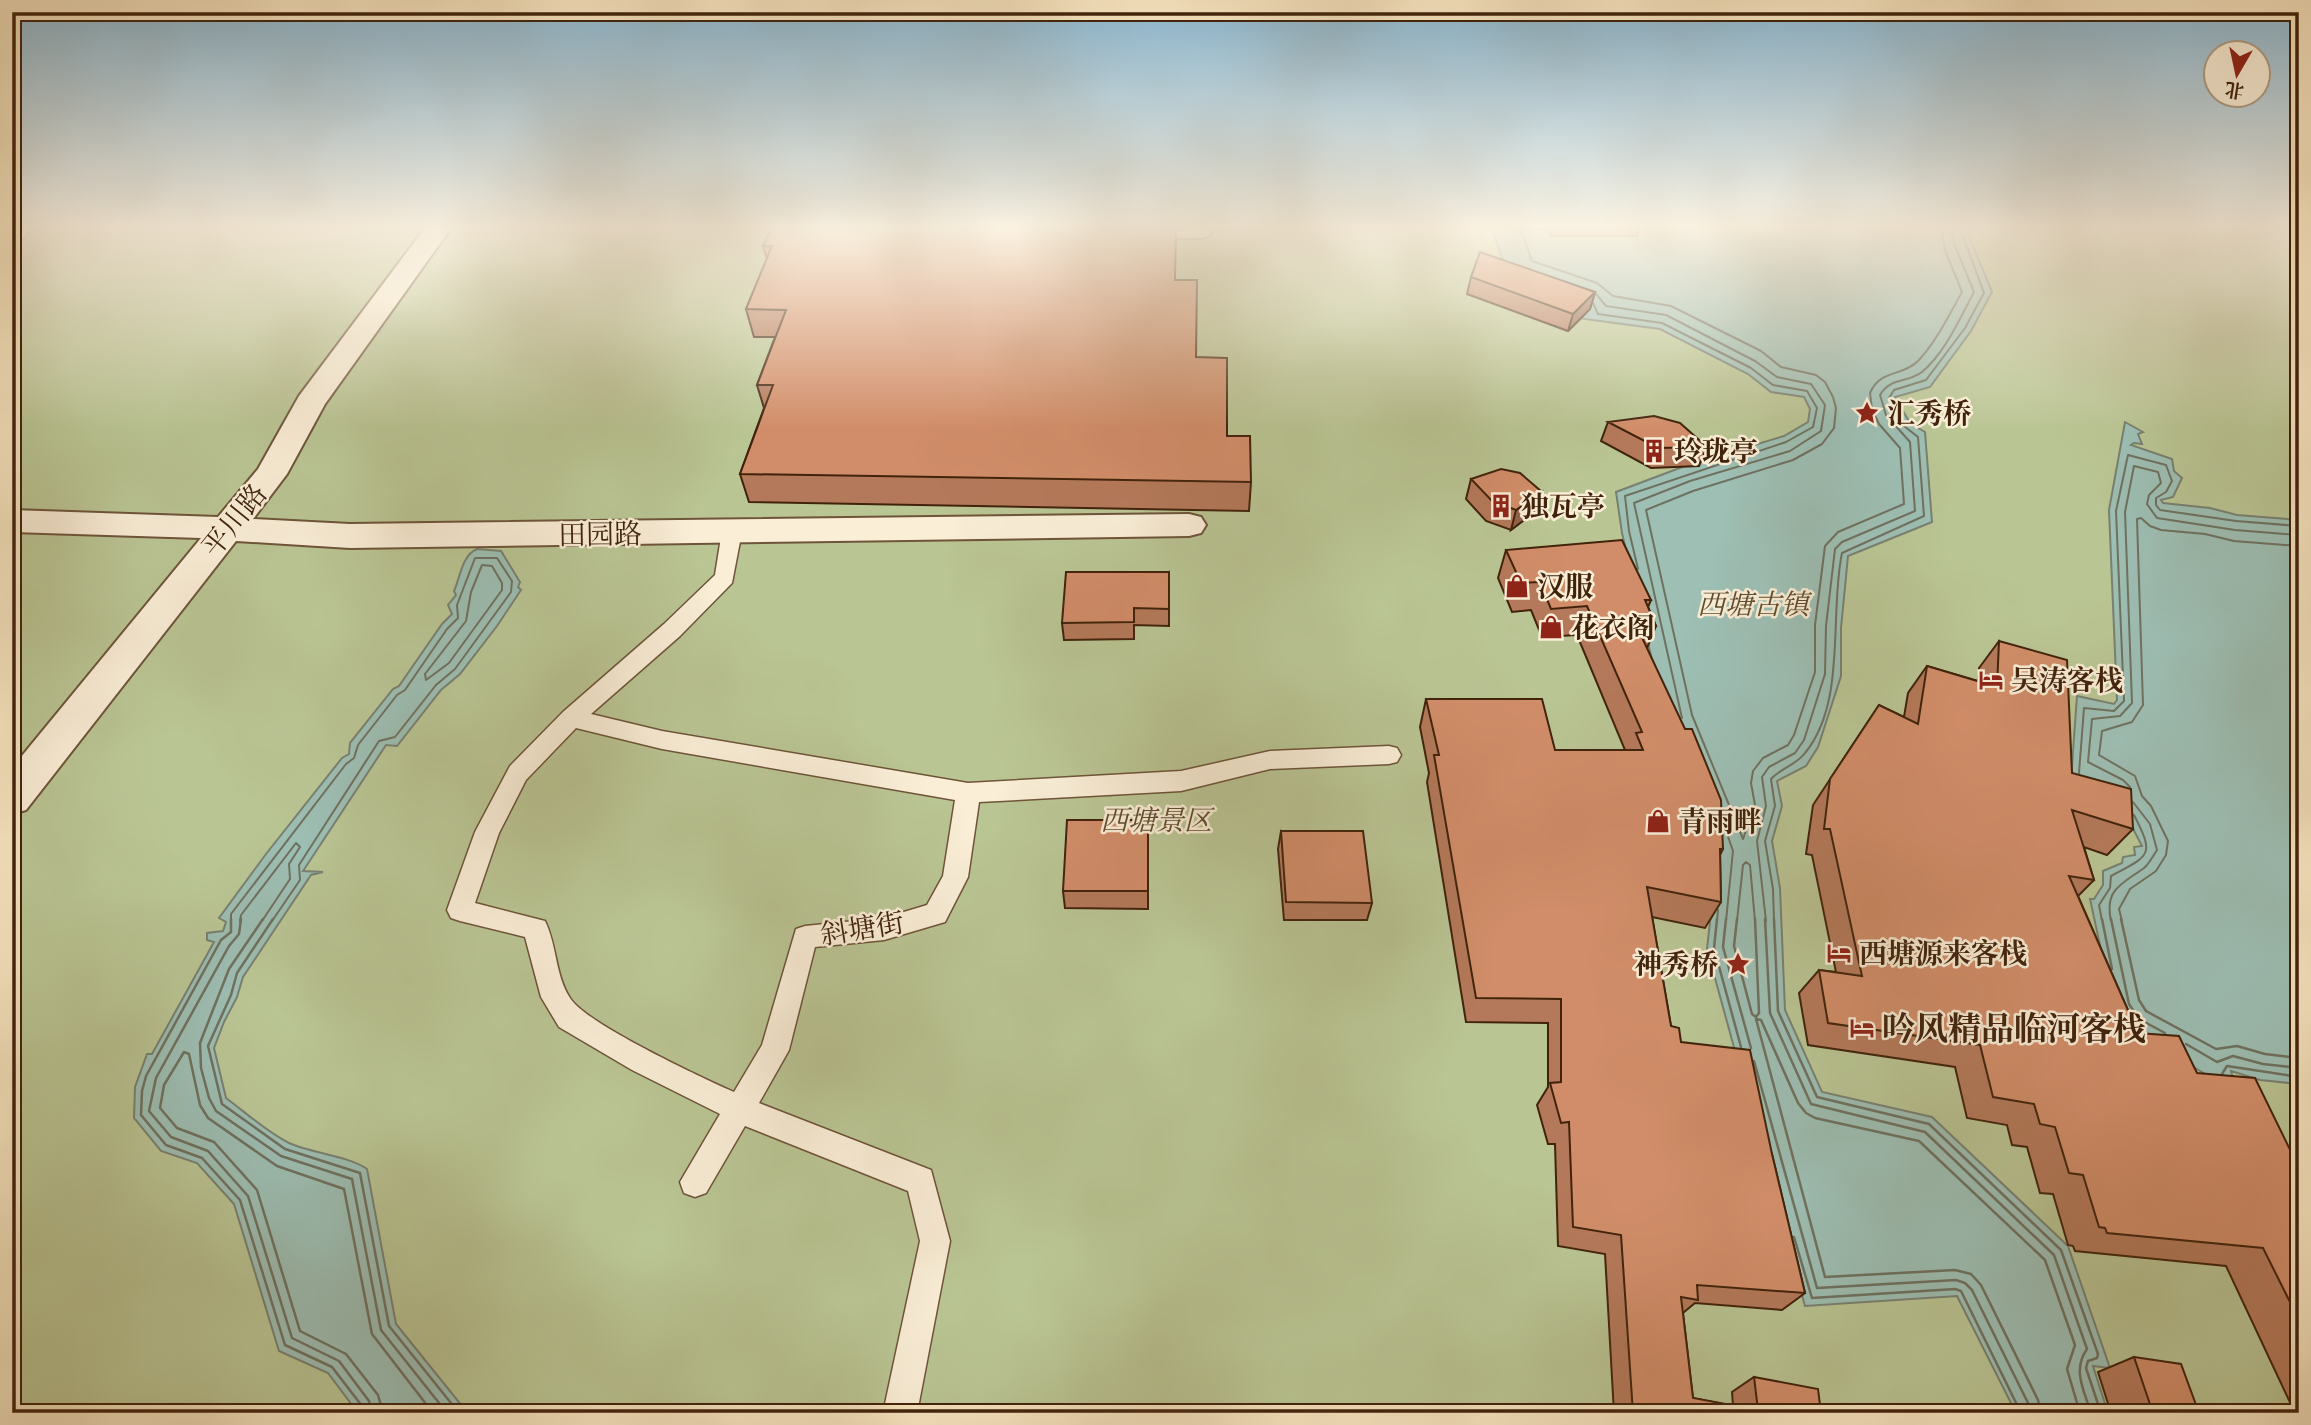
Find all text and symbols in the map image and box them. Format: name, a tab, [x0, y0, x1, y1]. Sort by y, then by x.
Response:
north arrow	[2202, 38, 2272, 108]
text: 北	[2223, 74, 2246, 103]
place label: 汇秀桥	[1887, 396, 1971, 435]
place icon: 汇秀桥	[1853, 399, 1881, 427]
place label: 玲珑亭	[1674, 434, 1758, 473]
building icon: 玲珑亭	[1640, 437, 1668, 465]
street label: 平川路	[194, 477, 278, 566]
place label: 独瓦亭	[1521, 489, 1605, 528]
building icon: 独瓦亭	[1487, 492, 1515, 520]
street label: 田园路	[558, 516, 642, 557]
place label: 汉服	[1537, 569, 1593, 608]
shop icon: 汉服	[1503, 572, 1531, 600]
park label: 西塘古镇	[1697, 587, 1813, 626]
place label: 花衣阁	[1571, 610, 1655, 649]
shop icon: 花衣阁	[1537, 613, 1565, 641]
place label: 吴涛客栈	[2011, 663, 2123, 702]
hotel icon: 吴涛客栈	[1977, 666, 2005, 694]
park label: 西塘景区	[1100, 803, 1215, 842]
place label: 青雨畔	[1678, 804, 1762, 843]
shop icon: 青雨畔	[1644, 807, 1672, 835]
street label: 斜塘街	[818, 905, 907, 956]
place label: 西塘源来客栈	[1859, 936, 2027, 975]
hotel icon: 西塘源来客栈	[1825, 939, 1853, 967]
place label: 神秀桥	[1634, 947, 1718, 986]
place icon: 神秀桥	[1724, 950, 1752, 978]
place label: 吟风精品临河客栈	[1882, 1009, 2146, 1055]
hotel icon: 吟风精品临河客栈	[1848, 1014, 1876, 1042]

